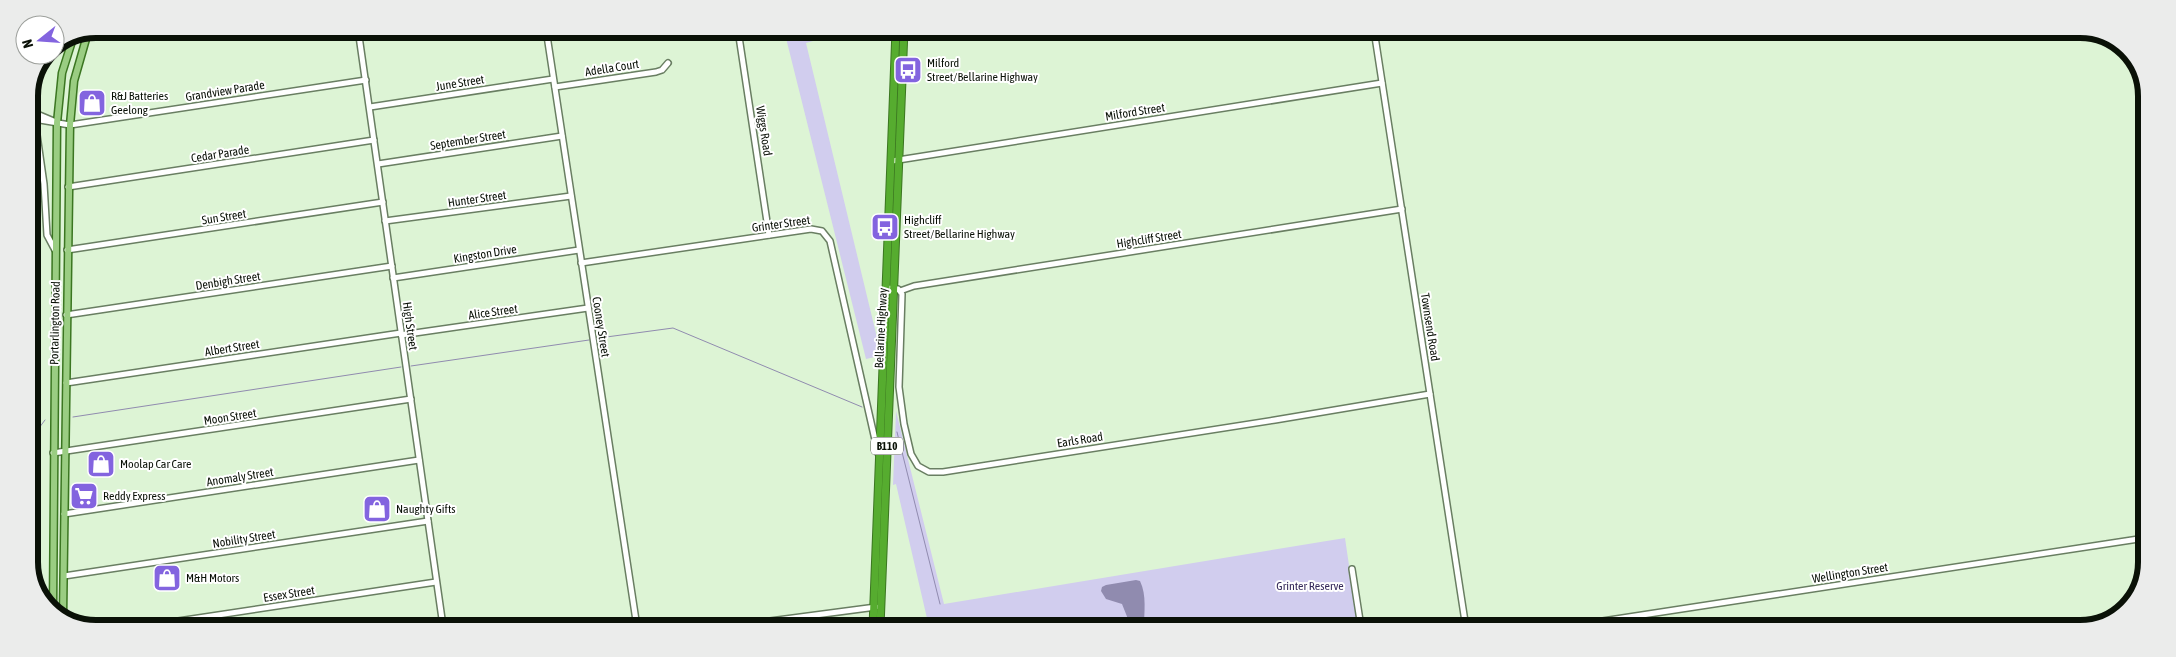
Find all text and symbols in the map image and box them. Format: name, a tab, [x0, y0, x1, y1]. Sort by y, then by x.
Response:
north arrow	[15, 15, 65, 65]
text: N	[19, 38, 36, 50]
bus stop icon: Milford Street/Bellarine Highway	[893, 55, 923, 85]
place label: Milford Street/Bellarine Highway	[927, 56, 1038, 84]
street label: Adella Court	[584, 57, 640, 79]
street label: June Street	[435, 72, 486, 94]
street label: Grandview Parade	[184, 78, 266, 104]
shop icon: R&J Batteries Geelong	[77, 88, 107, 118]
place label: R&J Batteries Geelong	[111, 89, 168, 117]
street label: Milford Street	[1104, 100, 1166, 124]
street label: Wiggs Road	[753, 105, 775, 157]
street label: September Street	[429, 127, 507, 153]
street label: Cedar Parade	[190, 143, 250, 165]
street label: Hunter Street	[447, 188, 508, 210]
street label: Sun Street	[201, 207, 248, 227]
bus stop icon: Highcliff Street/Bellarine Highway	[870, 212, 900, 242]
street label: Grinter Street	[751, 213, 812, 235]
place label: Highcliff Street/Bellarine Highway	[904, 213, 1015, 241]
street label: Highcliff Street	[1116, 227, 1183, 251]
street label: Kingston Drive	[452, 242, 518, 266]
street label: Denbigh Street	[195, 269, 262, 293]
street label: Portarlington Road	[47, 281, 63, 365]
street label: Bellarine Highway	[872, 287, 890, 369]
street label: Townsend Road	[1418, 292, 1442, 362]
street label: Cooney Street	[589, 296, 613, 359]
street label: High Street	[400, 301, 420, 352]
street label: Alice Street	[467, 302, 519, 322]
street label: Albert Street	[204, 337, 261, 359]
street label: Moon Street	[203, 406, 258, 428]
street label: Earls Road	[1056, 429, 1104, 451]
road number: B110	[871, 438, 903, 454]
shop icon: Moolap Car Care	[86, 449, 116, 479]
place label: Moolap Car Care	[120, 457, 192, 471]
street label: Anomaly Street	[206, 465, 275, 489]
supermarket icon: Reddy Express	[69, 481, 99, 511]
place label: Reddy Express	[103, 489, 165, 503]
shop icon: Naughty Gifts	[362, 494, 392, 524]
place label: Naughty Gifts	[396, 502, 456, 516]
street label: Nobility Street	[212, 527, 277, 551]
street label: Wellington Street	[1811, 560, 1889, 586]
shop icon: M&H Motors	[152, 563, 182, 593]
place label: M&H Motors	[186, 571, 239, 585]
park label: Grinter Reserve	[1276, 579, 1344, 593]
street label: Essex Street	[262, 583, 316, 605]

